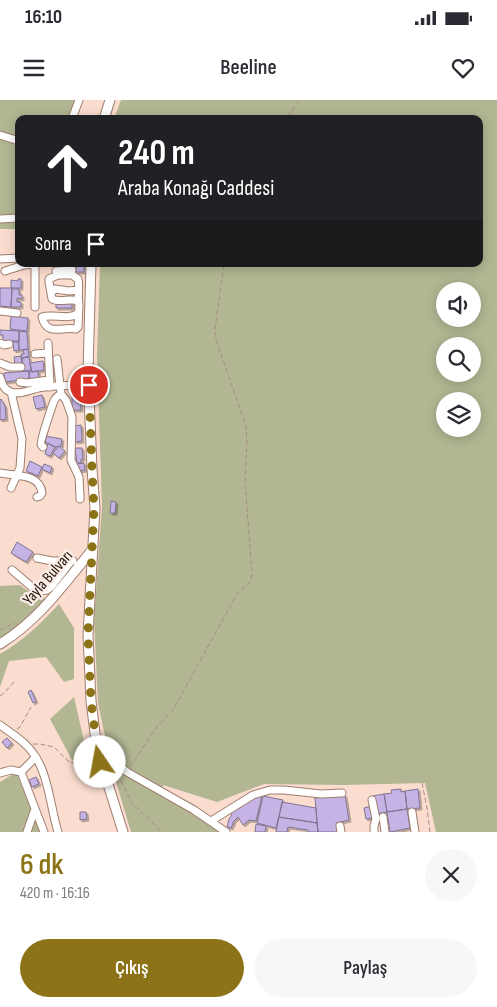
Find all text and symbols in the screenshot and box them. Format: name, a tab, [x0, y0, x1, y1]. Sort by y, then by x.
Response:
text: 16:10	[25, 6, 62, 29]
icon: menu	[20, 54, 48, 82]
text: Beeline	[220, 54, 277, 81]
icon: heart	[449, 54, 477, 82]
text: 240 m	[118, 132, 195, 175]
icon: ahead	[35, 135, 100, 200]
text: Araba Konağı Caddesi	[118, 175, 274, 202]
icon: arrive	[82, 230, 110, 258]
text: Sonra	[35, 233, 72, 256]
map controls	[436, 282, 481, 437]
button: sound	[436, 282, 481, 327]
button: search	[436, 337, 481, 382]
pin	[68, 364, 110, 406]
icon: arrive	[75, 371, 103, 399]
button: layers	[436, 392, 481, 437]
street label: Yayla Bulvarı	[19, 547, 77, 609]
position arrow	[73, 735, 125, 787]
text: 6 dk	[20, 847, 63, 883]
button: close	[425, 849, 477, 901]
text: 420 m · 16:16	[20, 884, 90, 903]
button: Çıkış	[20, 939, 244, 997]
button: Paylaş	[254, 939, 477, 997]

